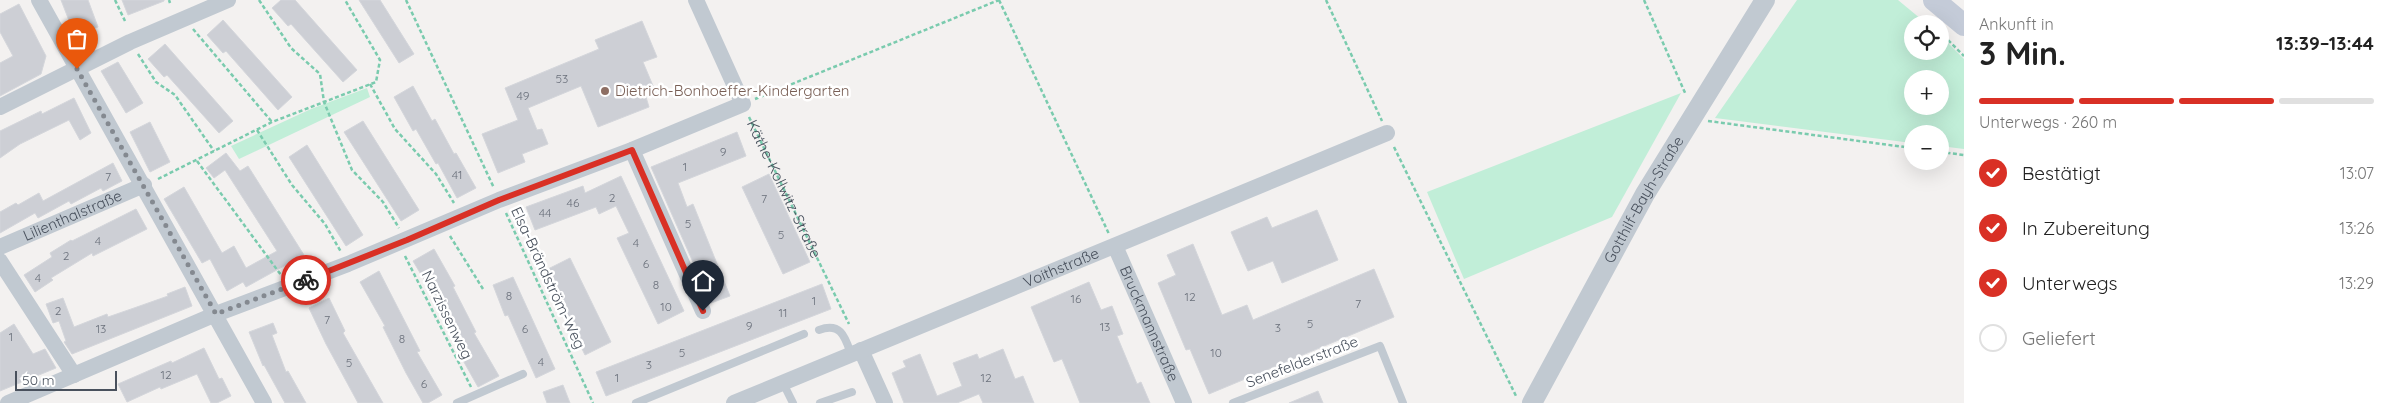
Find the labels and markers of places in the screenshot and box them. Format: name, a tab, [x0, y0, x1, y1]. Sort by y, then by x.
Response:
pin	[56, 18, 98, 69]
place label: Dietrich-Bonhoeffer-Kindergarten	[615, 81, 850, 100]
marker: Dietrich-Bonhoeffer-Kindergarten	[599, 85, 611, 97]
pin	[682, 260, 724, 311]

